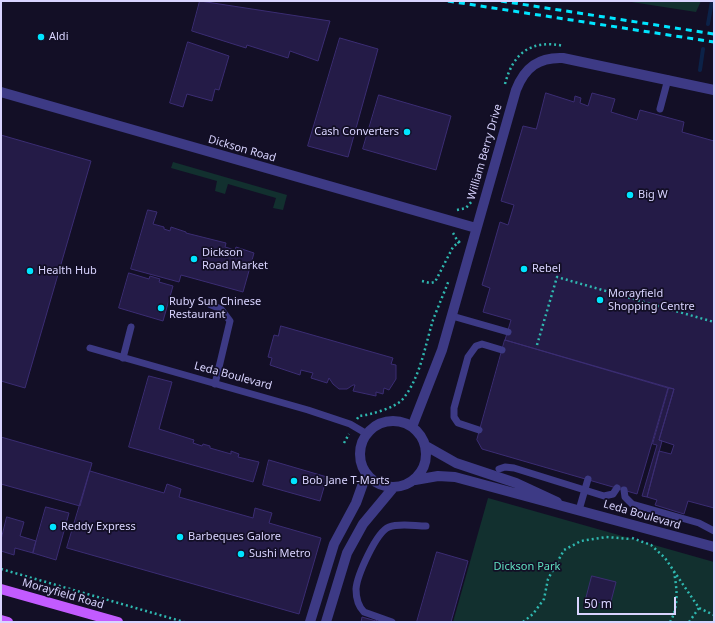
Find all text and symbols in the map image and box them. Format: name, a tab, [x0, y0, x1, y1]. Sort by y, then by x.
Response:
place label: Aldi	[49, 30, 68, 44]
marker: Aldi	[36, 32, 46, 42]
street label: William Berry Drive	[465, 103, 505, 201]
place label: Cash Converters	[314, 125, 399, 139]
marker: Cash Converters	[402, 127, 412, 137]
street label: Dickson Road	[207, 133, 277, 165]
place label: Big W	[638, 188, 668, 202]
marker: Big W	[625, 190, 635, 200]
place label: Dickson Road Market	[202, 246, 268, 272]
marker: Dickson Road Market	[189, 254, 199, 264]
place label: Rebel	[532, 262, 561, 276]
place label: Health Hub	[38, 264, 97, 278]
marker: Rebel	[519, 264, 529, 274]
marker: Health Hub	[25, 266, 35, 276]
place label: Morayfield Shopping Centre	[608, 287, 695, 313]
place label: Ruby Sun Chinese Restaurant	[169, 295, 261, 321]
marker: Morayfield Shopping Centre	[595, 295, 605, 305]
marker: Ruby Sun Chinese Restaurant	[156, 303, 166, 313]
street label: Leda Boulevard	[193, 359, 273, 393]
place label: Bob Jane T-Marts	[302, 474, 390, 488]
marker: Bob Jane T-Marts	[289, 476, 299, 486]
street label: Leda Boulevard	[602, 498, 682, 532]
place label: Reddy Express	[61, 520, 136, 534]
marker: Reddy Express	[48, 522, 58, 532]
place label: Barbeques Galore	[188, 530, 281, 544]
marker: Barbeques Galore	[175, 532, 185, 542]
place label: Sushi Metro	[249, 547, 311, 561]
marker: Sushi Metro	[236, 549, 246, 559]
park label: Dickson Park	[494, 560, 560, 574]
street label: Morayfield Road	[21, 576, 105, 612]
scale bar	[579, 589, 678, 615]
text: 50 m	[584, 595, 612, 612]

